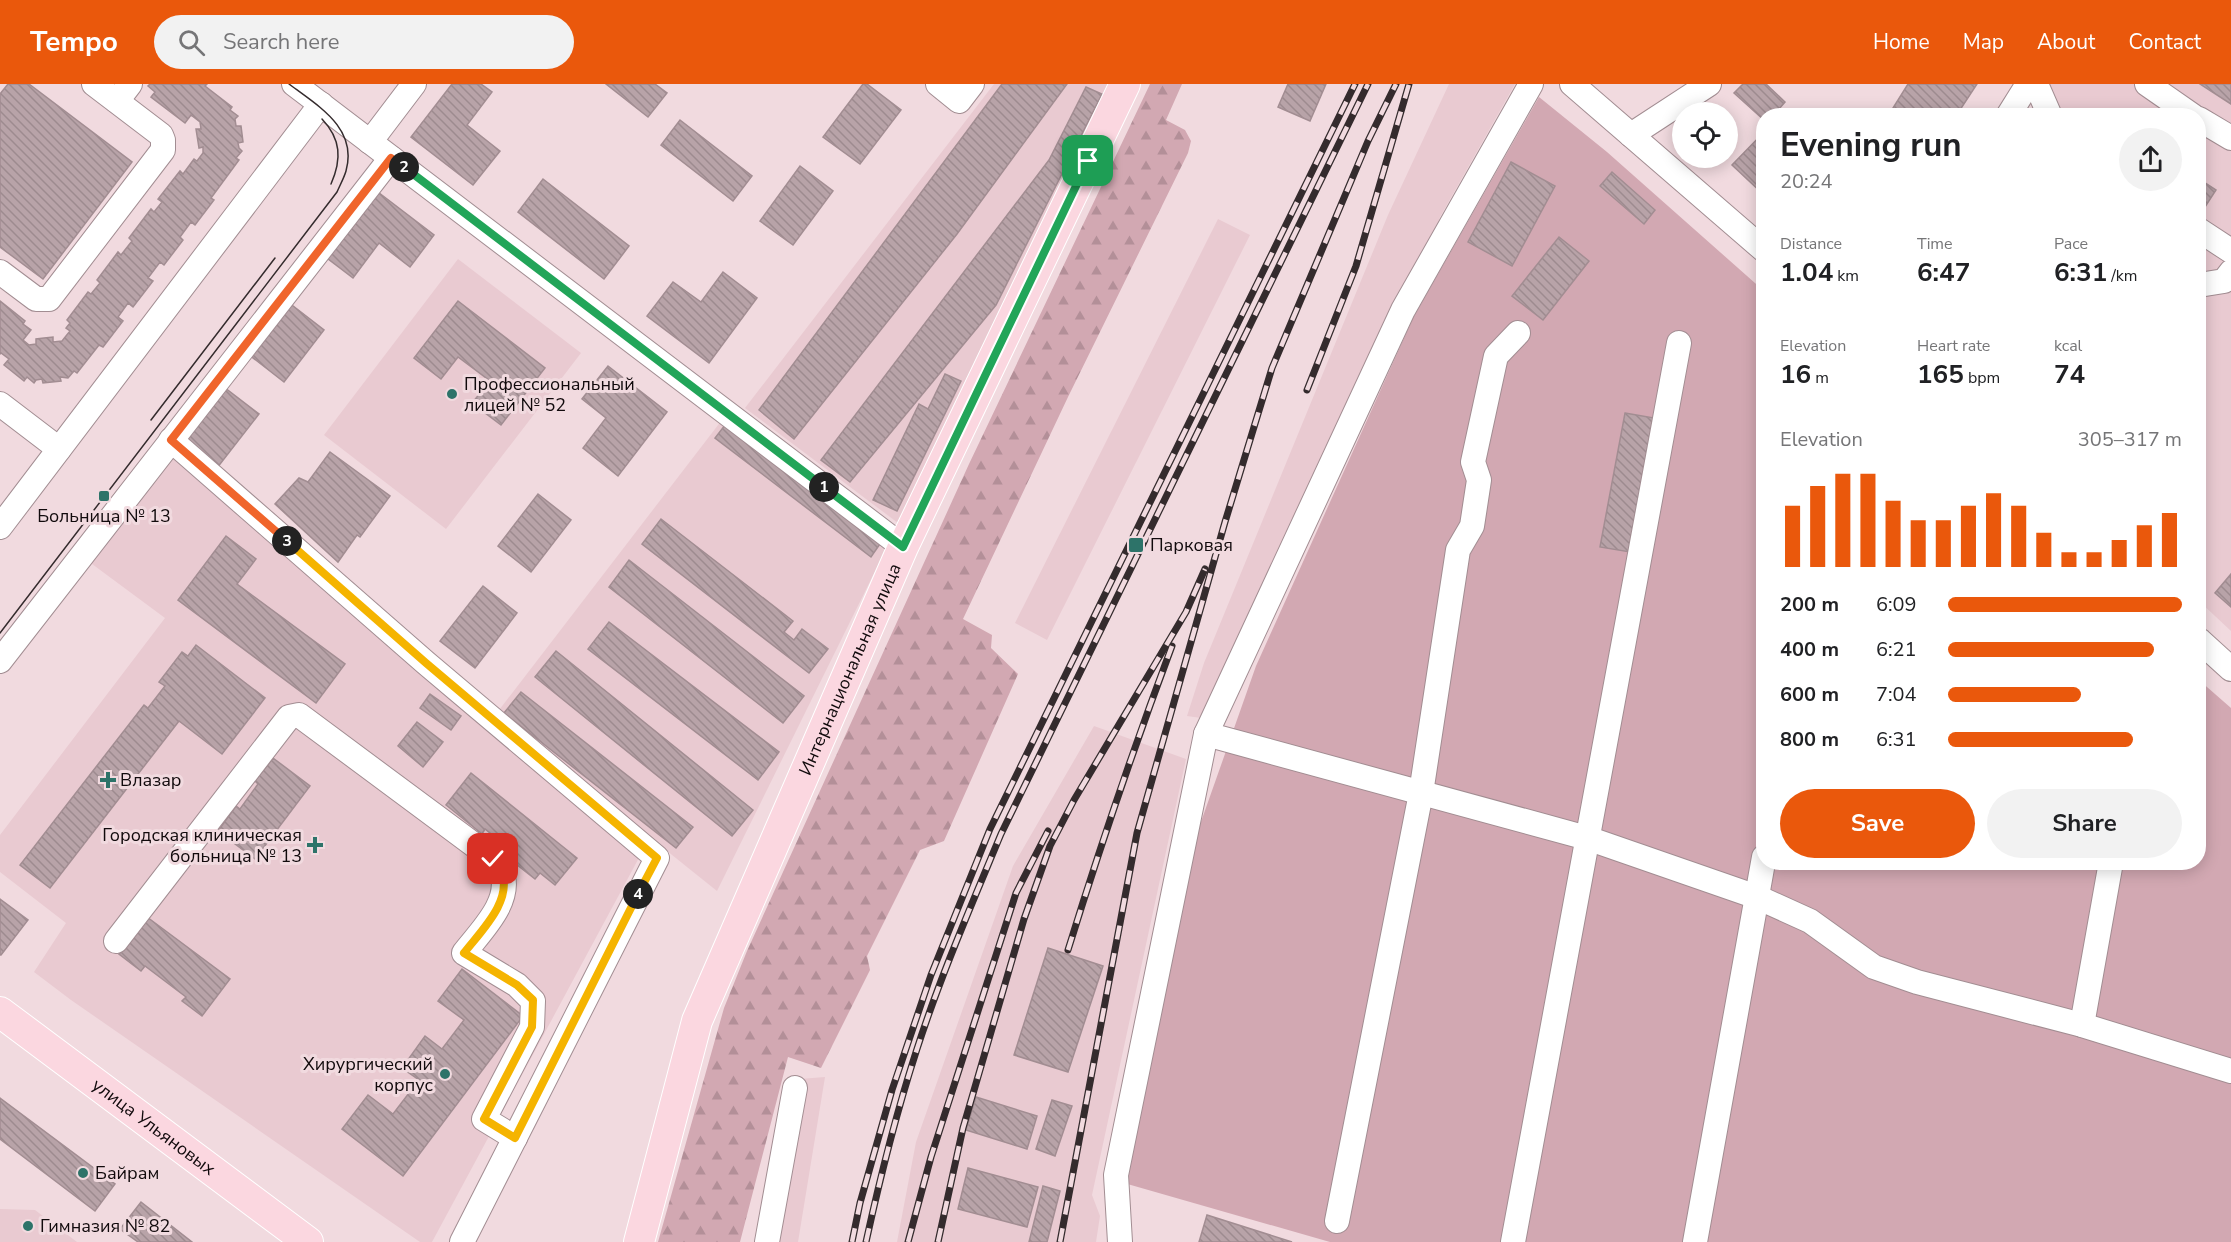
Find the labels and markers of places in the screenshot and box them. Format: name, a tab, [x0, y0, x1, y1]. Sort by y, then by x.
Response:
pin	[1062, 135, 1113, 186]
pin: 2	[389, 152, 419, 182]
place label: Профессиональный лицей № 52	[464, 372, 635, 417]
marker: Профессиональный лицей № 52	[445, 387, 459, 401]
pin: 1	[809, 472, 839, 502]
marker: Больница № 13	[97, 489, 111, 503]
place label: Больница № 13	[37, 504, 171, 528]
pin: 3	[272, 526, 302, 556]
place label: Парковая	[1150, 533, 1233, 557]
marker: Парковая	[1127, 536, 1145, 554]
place label: Влазар	[120, 768, 182, 792]
marker: Влазар	[101, 773, 115, 787]
place label: Городская клиническая больница № 13	[102, 823, 302, 868]
pin	[467, 833, 518, 884]
marker: Городская клиническая больница № 13	[306, 836, 324, 854]
pin: 4	[623, 879, 653, 909]
place label: Хирургический корпус	[303, 1052, 433, 1097]
marker: Хирургический корпус	[438, 1067, 452, 1081]
place label: Байрам	[95, 1161, 159, 1185]
marker: Байрам	[76, 1166, 90, 1180]
place label: Гимназия № 82	[40, 1214, 170, 1238]
marker: Гимназия № 82	[21, 1219, 35, 1233]

